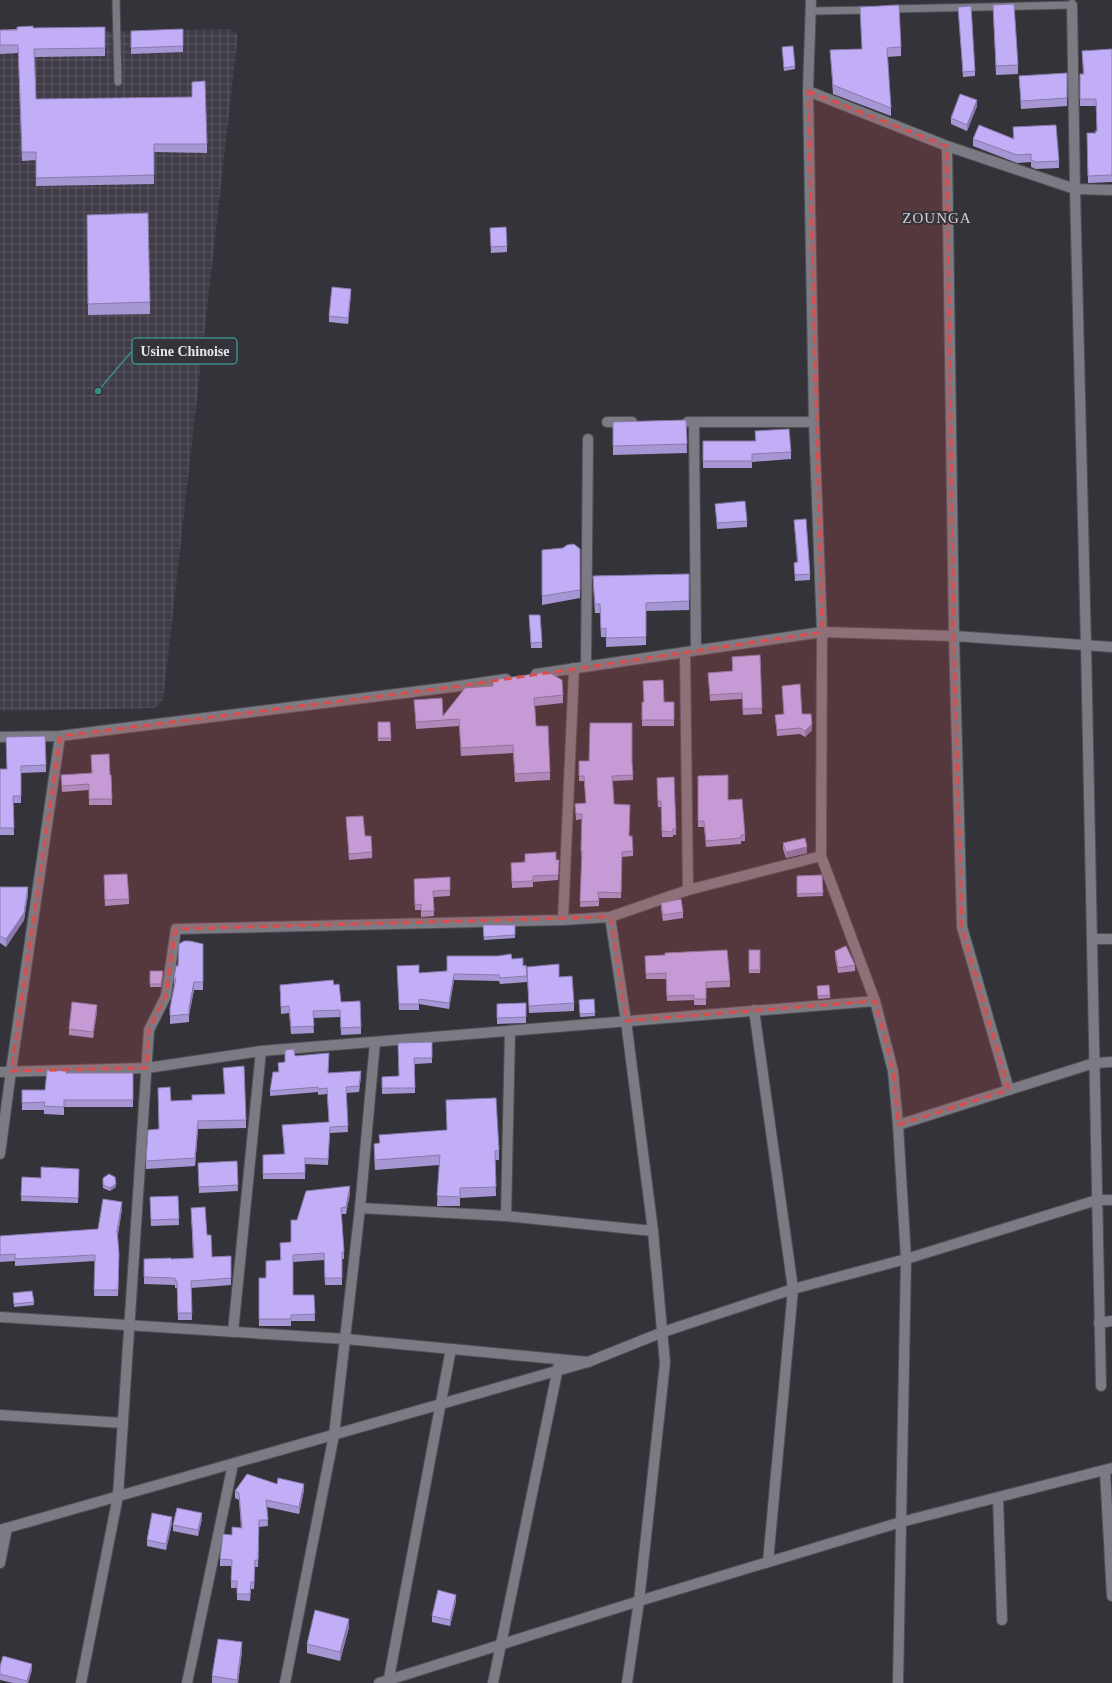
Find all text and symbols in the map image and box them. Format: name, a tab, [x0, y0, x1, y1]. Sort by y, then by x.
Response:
district label: ZOUNGA	[902, 210, 972, 226]
callout: Usine Chinoise	[132, 338, 237, 364]
text: Usine Chinoise	[140, 344, 230, 359]

